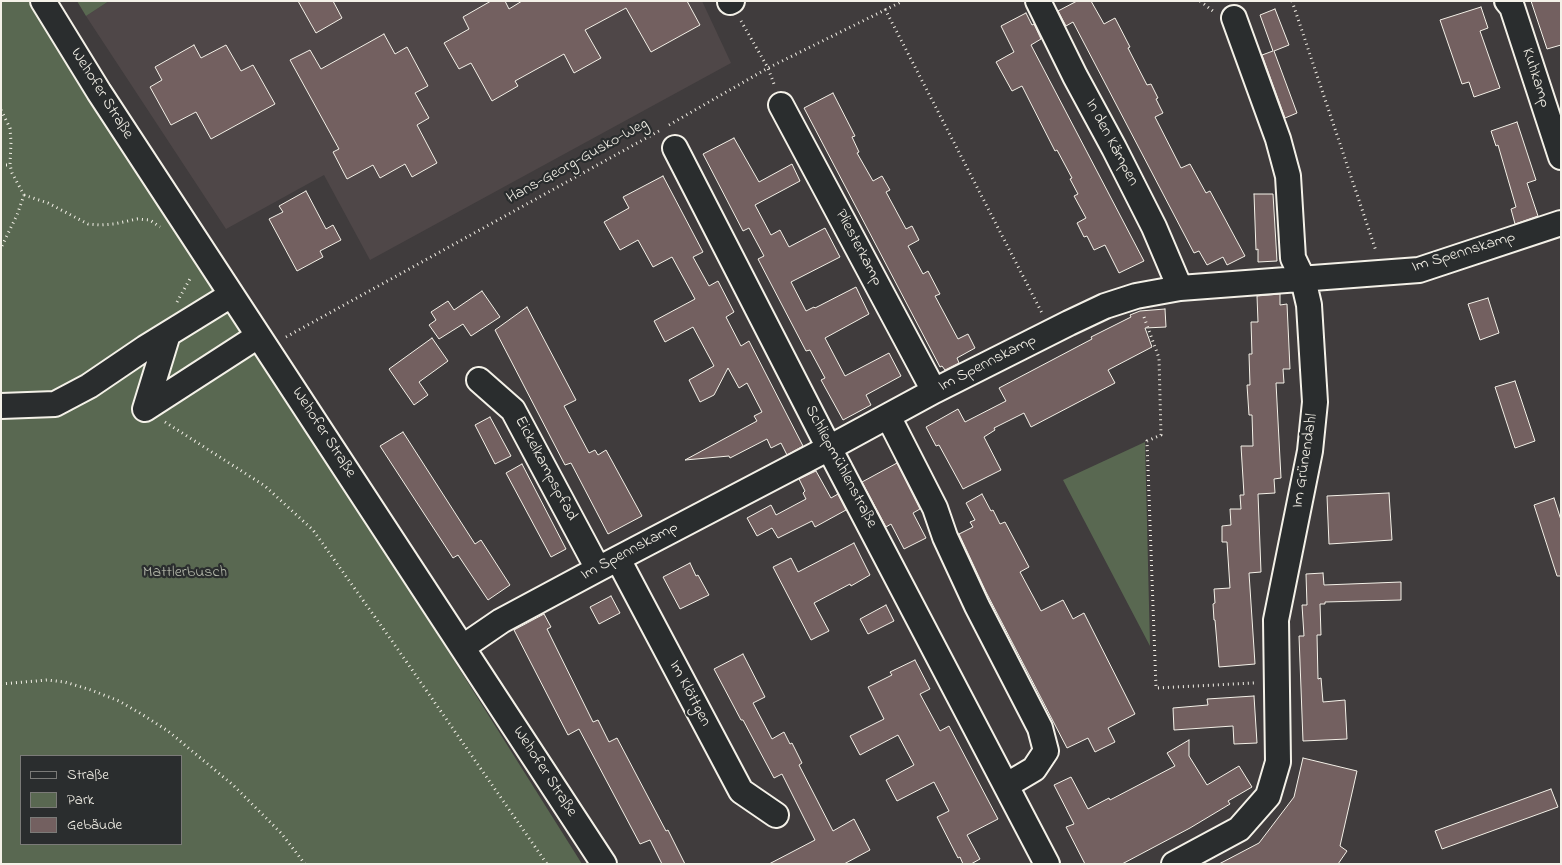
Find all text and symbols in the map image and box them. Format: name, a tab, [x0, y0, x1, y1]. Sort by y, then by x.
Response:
street label: Wehofer Straße	[65, 45, 137, 143]
street label: Kuhkamp	[1516, 46, 1554, 110]
street label: In den Kämpen	[1080, 96, 1142, 190]
street label: Hans-Georg-Gusko-Weg	[504, 115, 652, 209]
street label: Pliesterkamp	[830, 207, 886, 289]
street label: Im Spennskamp	[1410, 228, 1518, 278]
street label: Im Spennskamp	[936, 331, 1040, 397]
street label: Wehofer Straße	[287, 384, 359, 482]
street label: Schliepmühlenstraße	[800, 402, 880, 532]
street label: Im Grünendahl	[1289, 413, 1323, 509]
street label: Eickelkampspfad	[509, 414, 581, 524]
street label: Im Spennskamp	[578, 518, 682, 586]
park label: Mattlerbusch	[143, 563, 227, 583]
street label: Im Klöttgen	[664, 658, 714, 730]
street label: Wehofer Straße	[508, 723, 580, 821]
legend	[20, 755, 182, 845]
text: Straße	[67, 764, 109, 786]
text: Park	[67, 789, 94, 811]
text: Gebäude	[67, 814, 122, 836]

